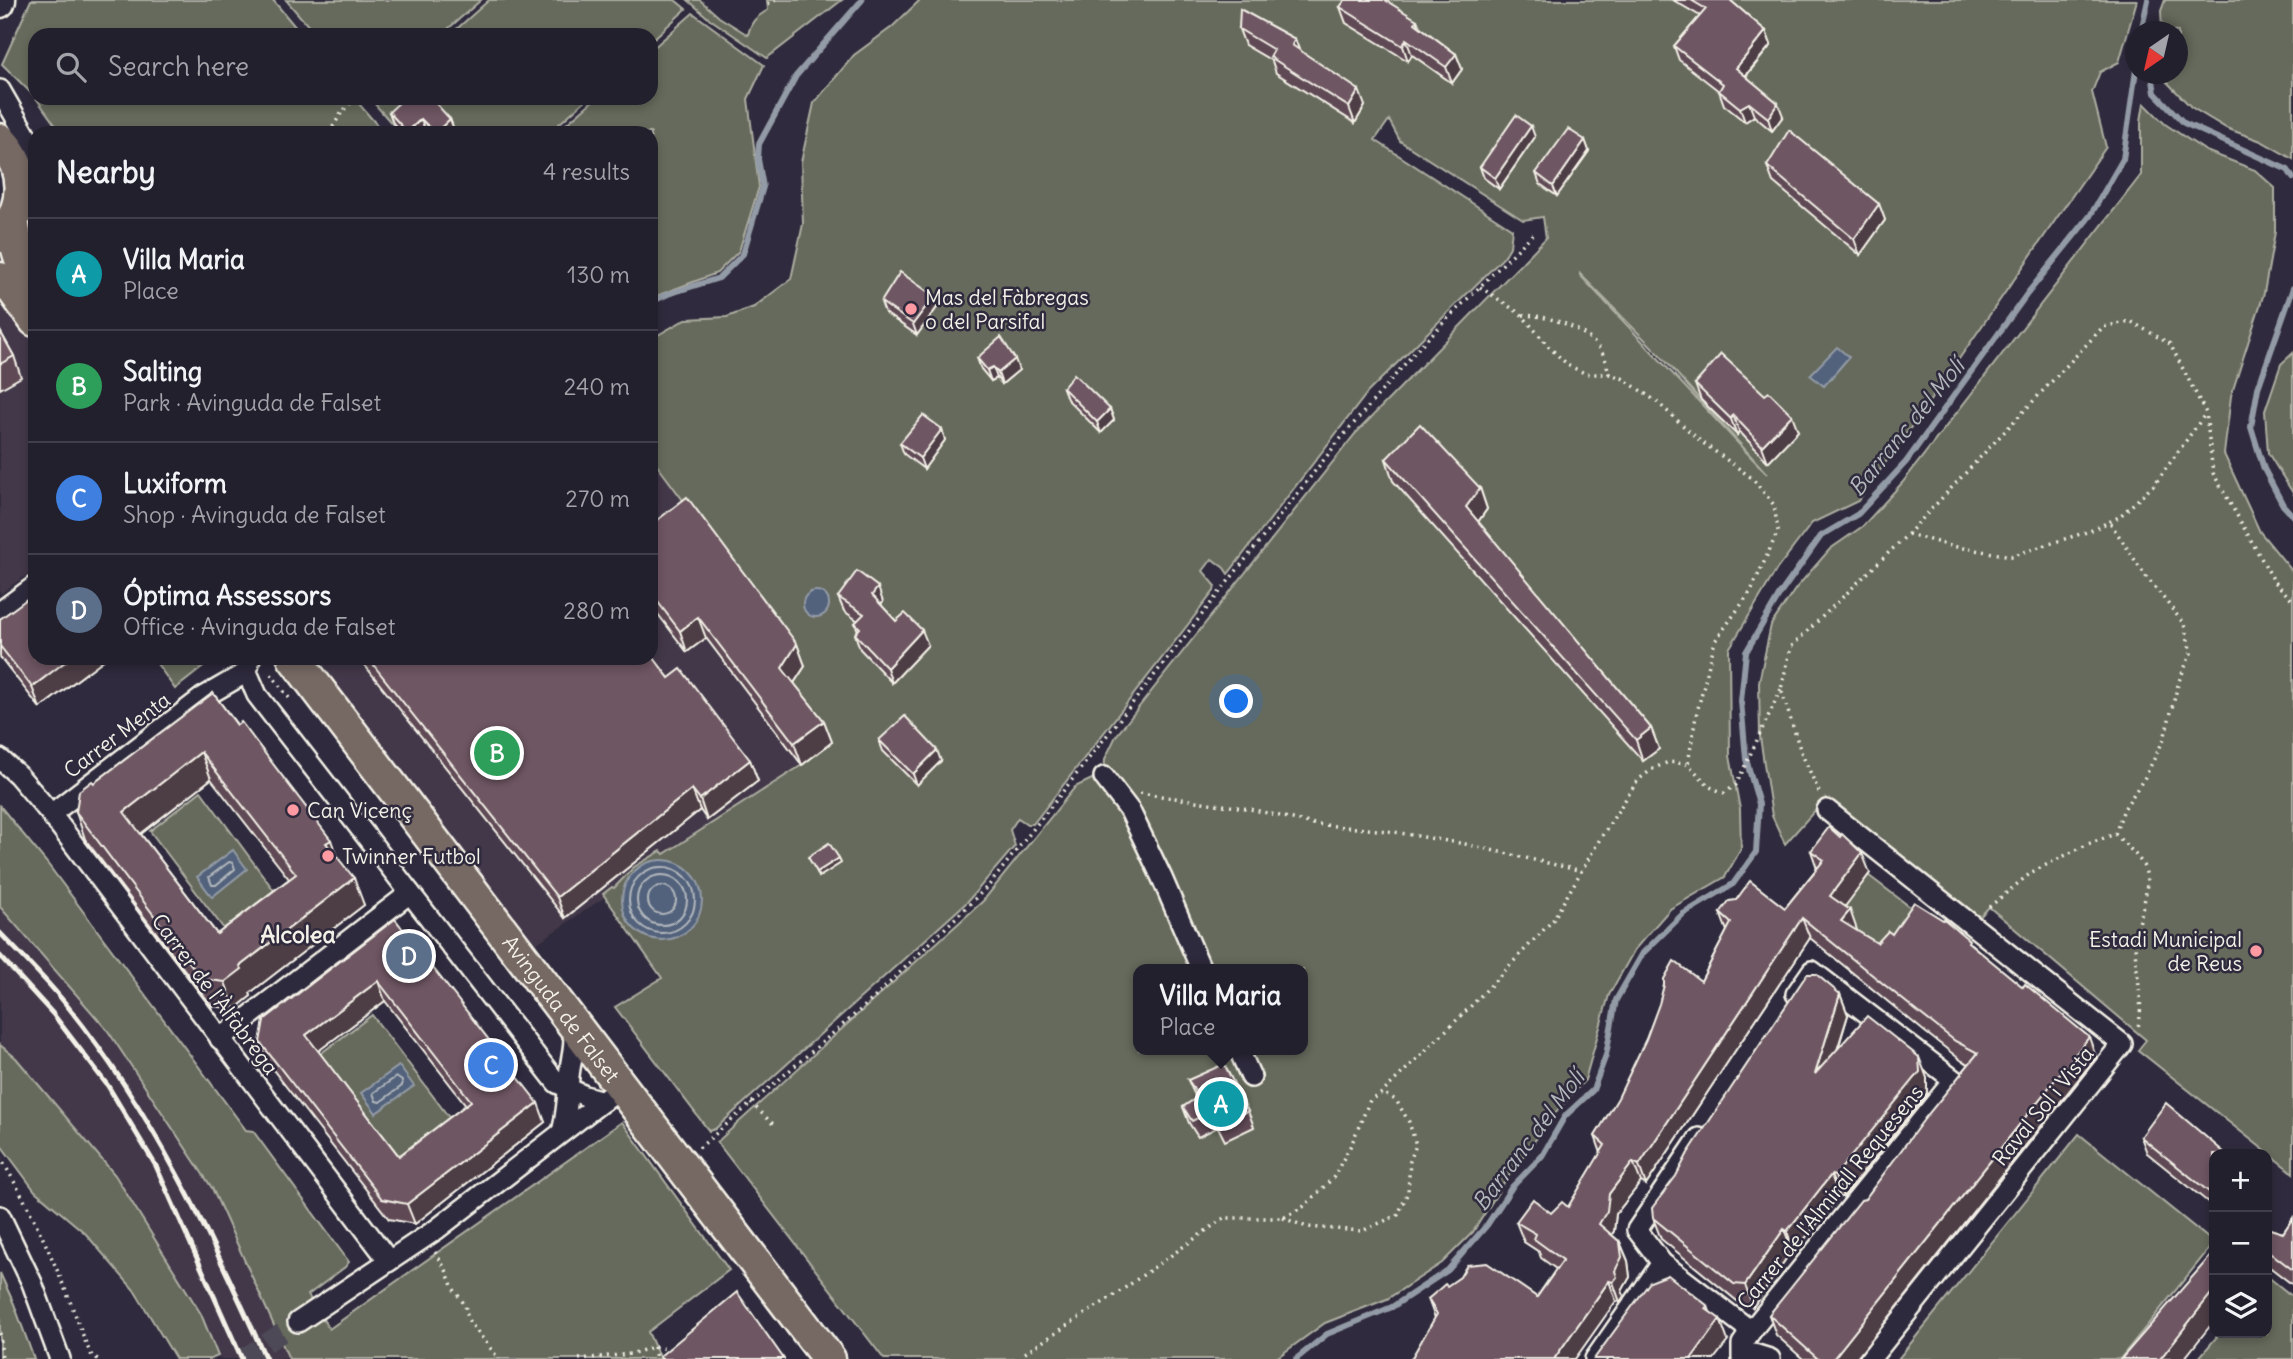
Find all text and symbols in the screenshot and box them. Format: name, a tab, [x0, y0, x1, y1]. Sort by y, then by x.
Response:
north arrow	[2125, 21, 2188, 84]
search box	[28, 28, 658, 105]
icon: search	[52, 48, 90, 86]
text: Search here	[108, 50, 249, 83]
text: Nearby	[56, 153, 156, 191]
text: 4 results	[543, 157, 630, 186]
text: Villa Maria	[123, 243, 245, 276]
text: A	[72, 260, 86, 289]
text: 130 m	[567, 260, 630, 289]
text: Place	[123, 276, 179, 305]
place label: Mas del Fàbregas o del Parsifal	[925, 284, 1089, 335]
marker: Mas del Fàbregas o del Parsifal	[903, 301, 919, 317]
water label: Barranc del Molí	[1842, 349, 1973, 502]
text: Salting	[123, 355, 202, 388]
text: B	[71, 372, 87, 401]
text: 240 m	[564, 372, 630, 401]
text: Park · Avinguda de Falset	[123, 388, 381, 417]
text: Luxiform	[123, 467, 227, 500]
text: C	[71, 484, 87, 513]
text: 270 m	[565, 484, 630, 513]
text: Shop · Avinguda de Falset	[123, 500, 386, 529]
text: Óptima Assessors	[123, 579, 331, 612]
text: D	[71, 596, 87, 625]
text: 280 m	[563, 596, 630, 625]
text: Office · Avinguda de Falset	[123, 612, 395, 641]
your location	[1219, 684, 1253, 718]
street label: Carrer Menta	[58, 686, 176, 784]
pin: B	[474, 727, 520, 779]
place label: Can Vicenç	[307, 797, 412, 824]
marker: Can Vicenç	[285, 802, 301, 818]
place label: Twinner Futbol	[342, 843, 481, 870]
marker: Twinner Futbol	[320, 848, 336, 864]
street label: Carrer de l'Àlfàbrega	[146, 908, 284, 1080]
district label: Alcolea	[260, 920, 336, 949]
place label: Estadi Municipal de Reus	[2089, 926, 2242, 977]
pin: D	[386, 930, 432, 982]
street label: Avinguda de Falset	[497, 930, 626, 1087]
marker: Estadi Municipal de Reus	[2248, 943, 2264, 959]
popup	[1133, 964, 1308, 1055]
text: Villa Maria	[1160, 979, 1281, 1012]
text: Place	[1160, 1012, 1215, 1041]
pin: C	[468, 1039, 514, 1091]
street label: Raval Sol i Vista	[1986, 1041, 2100, 1171]
water label: Barranc del Molí	[1466, 1061, 1593, 1216]
pin: A	[1198, 1078, 1244, 1130]
street label: Carrer de l'Almirall Requesens	[1731, 1079, 1929, 1315]
map controls	[2209, 1149, 2272, 1338]
button: +	[2209, 1149, 2272, 1212]
button: −	[2209, 1212, 2272, 1275]
button: layers	[2209, 1275, 2272, 1338]

